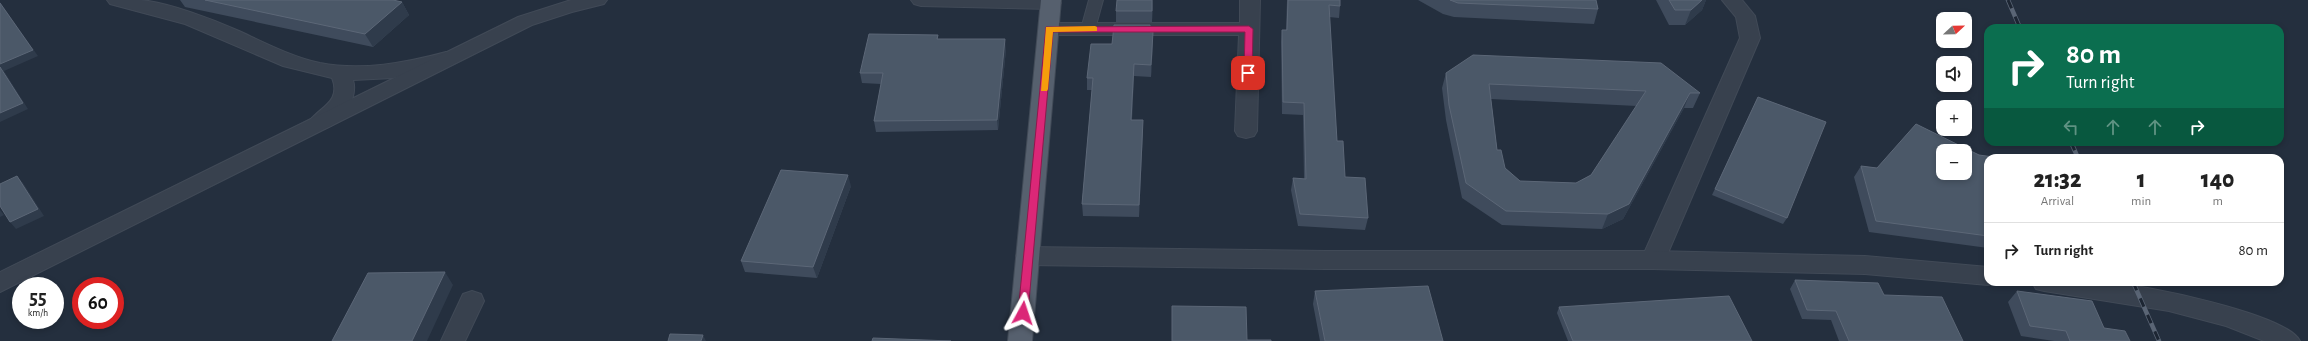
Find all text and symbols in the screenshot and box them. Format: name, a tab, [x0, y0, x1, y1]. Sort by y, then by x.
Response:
north arrow	[1936, 12, 1972, 48]
map controls	[1936, 12, 1972, 180]
icon: right	[2000, 40, 2052, 92]
text: 80 m	[2066, 41, 2121, 69]
pin	[1231, 56, 1265, 90]
button: sound	[1936, 56, 1972, 92]
icon: arrive	[1237, 62, 1259, 84]
text: Turn right	[2066, 74, 2135, 92]
button: +	[1936, 100, 1972, 136]
icon: left	[2060, 116, 2082, 138]
icon: ahead	[2102, 116, 2124, 138]
icon: ahead	[2144, 116, 2166, 138]
icon: right	[2186, 116, 2208, 138]
button: −	[1936, 144, 1972, 180]
text: 21:32	[2034, 168, 2081, 192]
text: 1	[2137, 168, 2146, 192]
text: 140	[2201, 168, 2234, 192]
text: Arrival	[2041, 195, 2074, 208]
text: min	[2131, 195, 2151, 208]
text: m	[2212, 195, 2223, 208]
icon: right	[2000, 240, 2022, 262]
text: Turn right	[2034, 243, 2093, 258]
text: 80 m	[2238, 243, 2268, 258]
speed limit sign: 60	[72, 277, 124, 329]
text: 55	[29, 288, 47, 308]
position arrow	[1002, 292, 1044, 334]
text: km/h	[28, 308, 48, 318]

